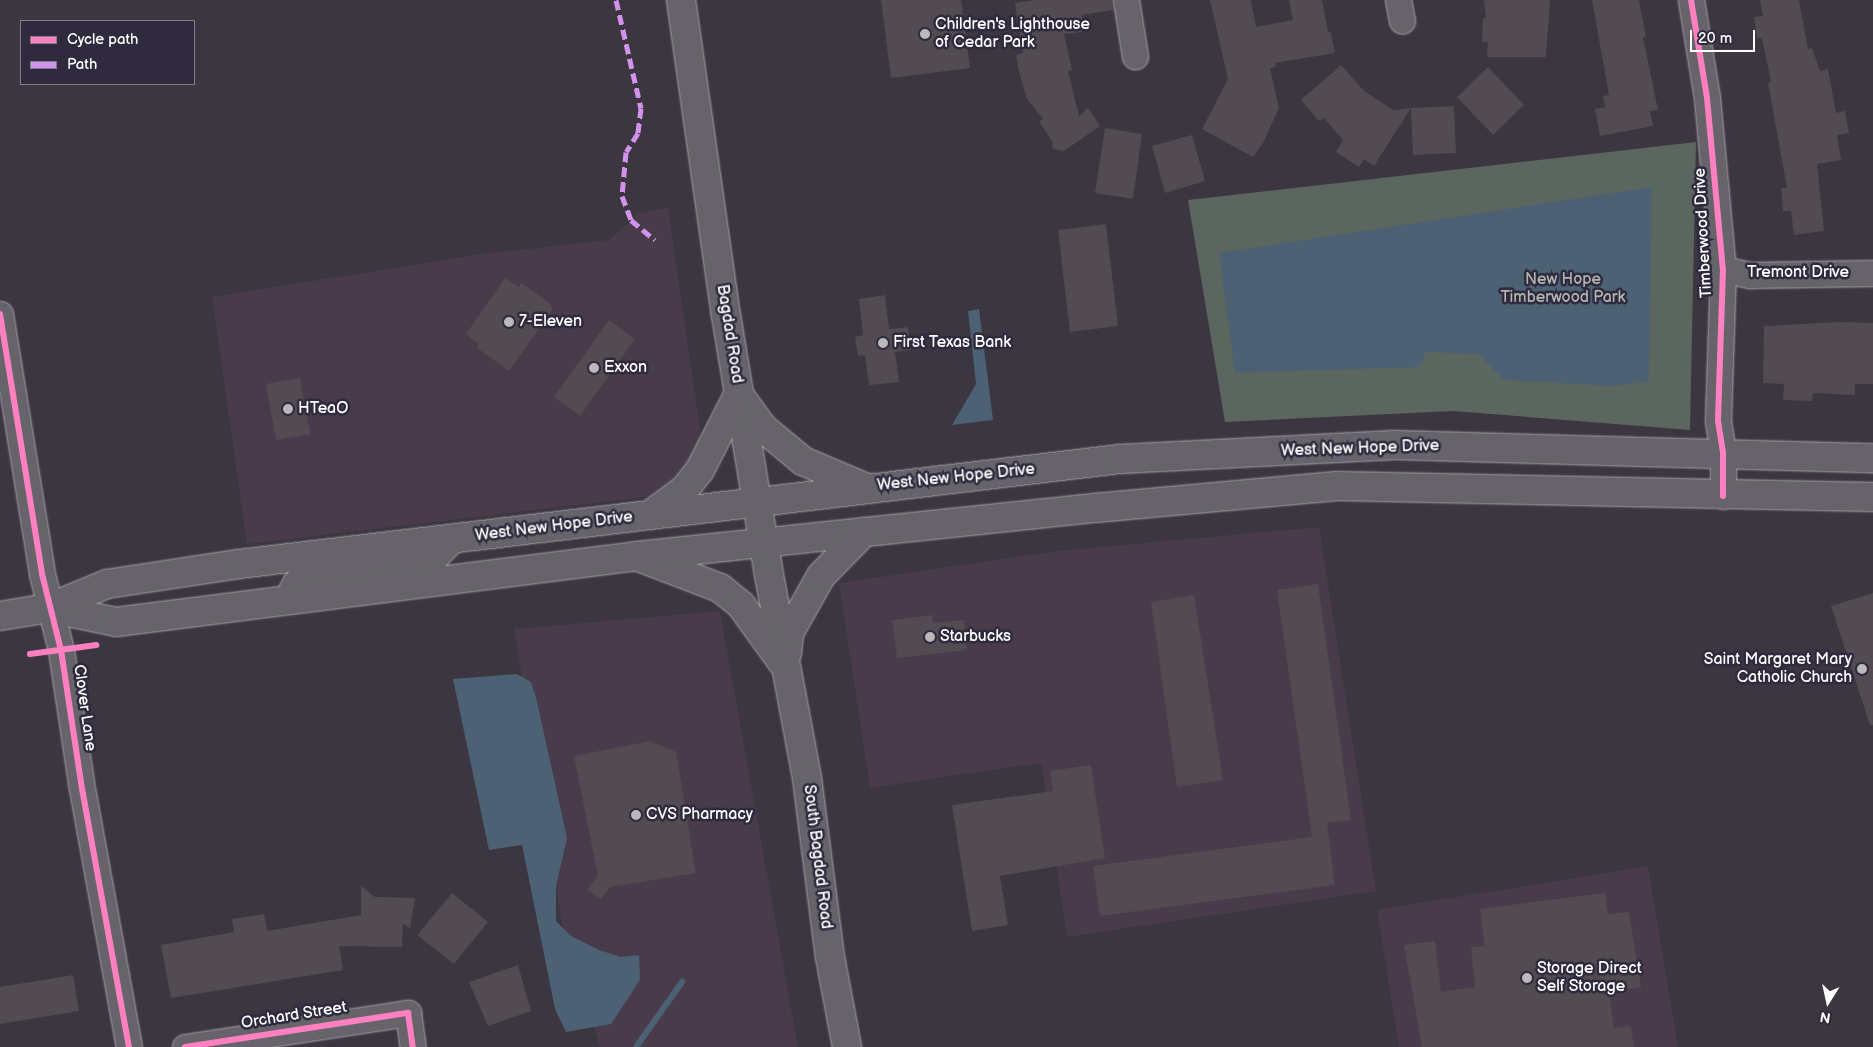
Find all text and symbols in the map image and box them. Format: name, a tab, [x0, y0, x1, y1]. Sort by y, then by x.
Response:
place label: Children's Lighthouse of Cedar Park	[935, 15, 1090, 53]
legend	[20, 20, 195, 85]
scale bar	[1693, 20, 1758, 52]
marker: Children's Lighthouse of Cedar Park	[919, 28, 931, 40]
text: 20 m	[1698, 29, 1732, 48]
text: Cycle path	[67, 30, 138, 49]
text: Path	[67, 55, 97, 74]
street label: Timberwood Drive	[1691, 167, 1717, 299]
street label: Tremont Drive	[1747, 263, 1849, 283]
park label: New Hope Timberwood Park	[1501, 270, 1625, 308]
street label: Bagdad Road	[712, 283, 746, 385]
place label: 7-Eleven	[519, 312, 582, 332]
marker: 7-Eleven	[503, 316, 515, 328]
place label: First Texas Bank	[893, 333, 1012, 353]
marker: First Texas Bank	[877, 337, 889, 349]
place label: Exxon	[604, 358, 647, 378]
marker: Exxon	[588, 362, 600, 374]
place label: HTeaO	[298, 399, 348, 419]
marker: HTeaO	[282, 403, 294, 415]
street label: West New Hope Drive	[1281, 437, 1439, 461]
street label: West New Hope Drive	[876, 460, 1036, 496]
street label: West New Hope Drive	[474, 508, 634, 546]
place label: Starbucks	[940, 627, 1011, 647]
marker: Starbucks	[924, 631, 936, 643]
place label: Saint Margaret Mary Catholic Church	[1704, 650, 1852, 688]
street label: Clover Lane	[68, 663, 100, 753]
marker: Saint Margaret Mary Catholic Church	[1856, 663, 1868, 675]
street label: South Bagdad Road	[799, 784, 835, 930]
place label: CVS Pharmacy	[646, 805, 753, 825]
marker: CVS Pharmacy	[630, 809, 642, 821]
place label: Storage Direct Self Storage	[1537, 959, 1642, 997]
marker: Storage Direct Self Storage	[1521, 972, 1533, 984]
north arrow	[1803, 977, 1853, 1027]
street label: Orchard Street	[240, 998, 348, 1034]
text: N	[1819, 1008, 1832, 1027]

